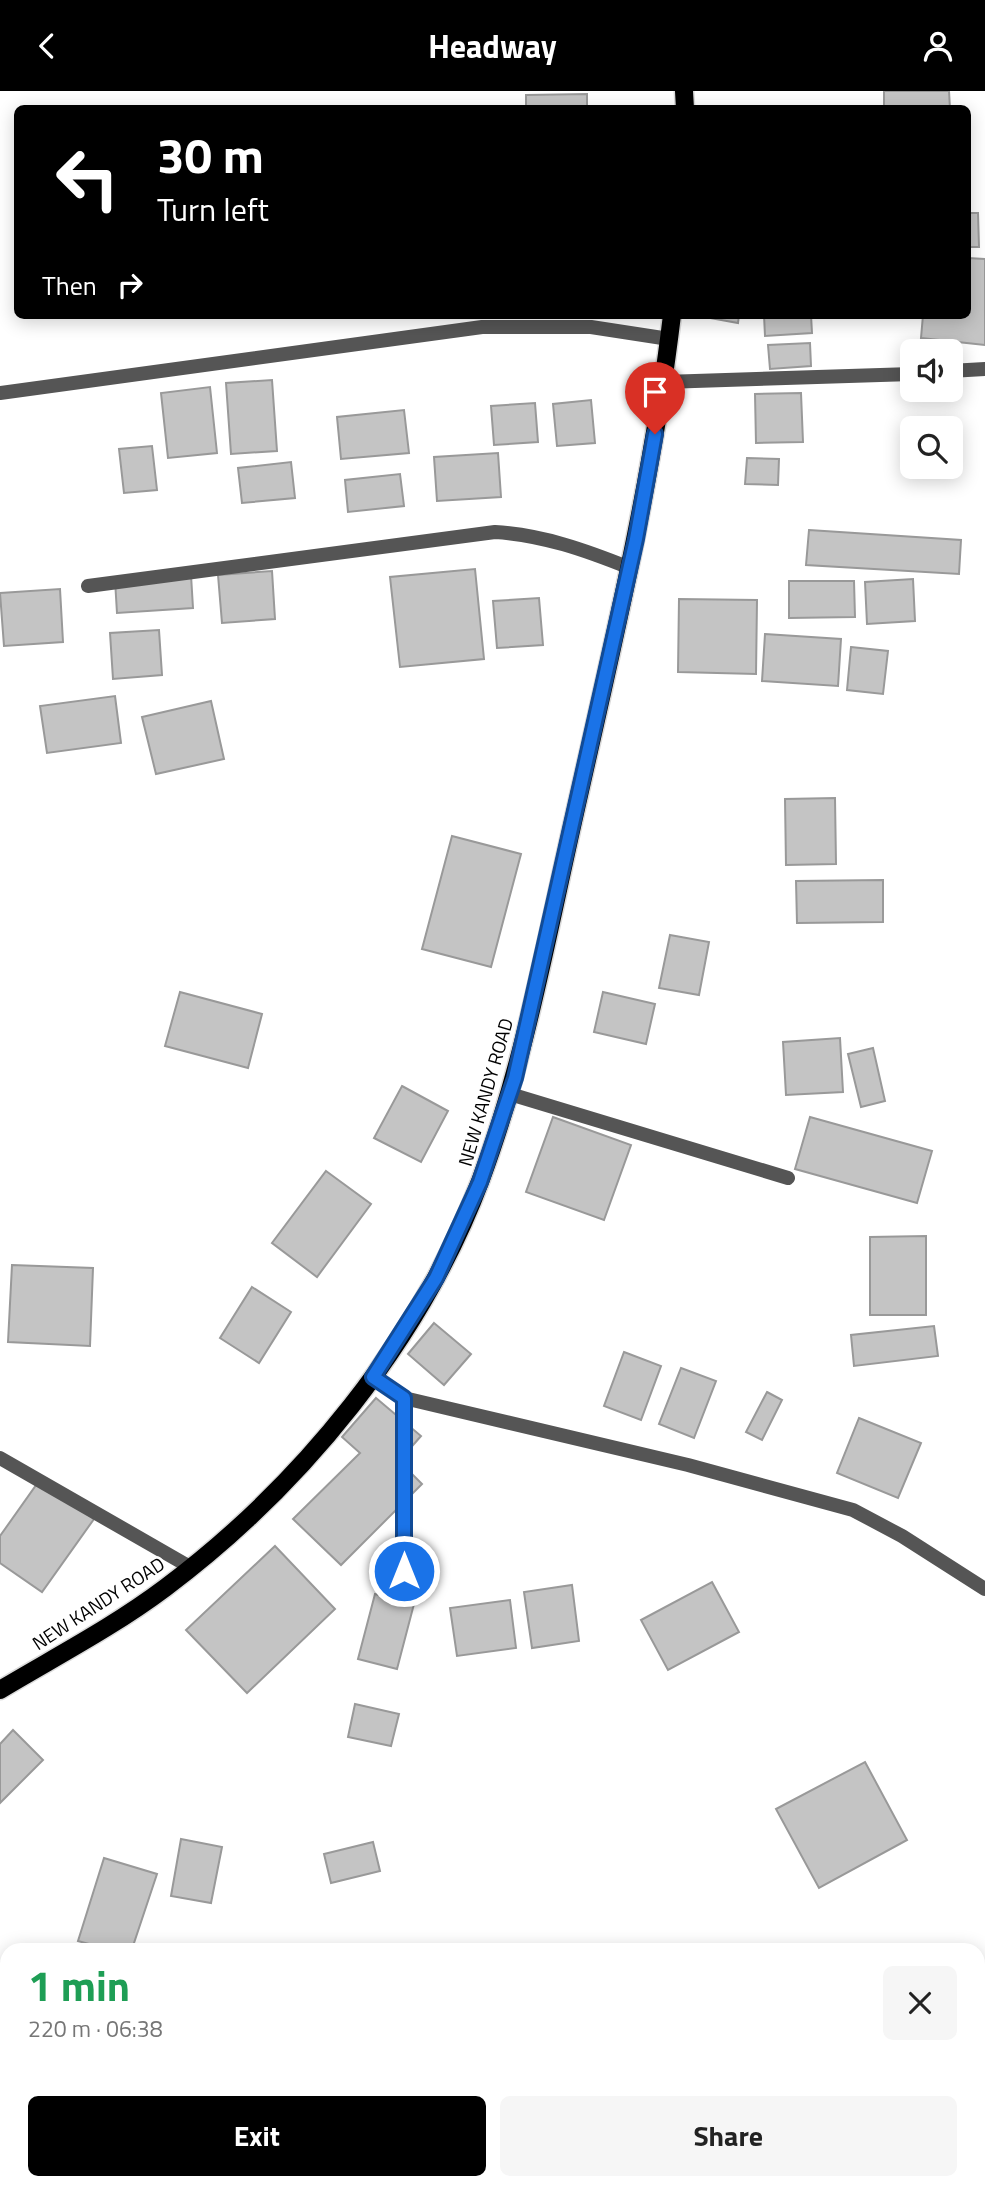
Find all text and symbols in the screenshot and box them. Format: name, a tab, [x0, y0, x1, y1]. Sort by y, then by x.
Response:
text: Headway	[428, 22, 557, 70]
icon: back	[28, 27, 66, 65]
icon: person	[919, 27, 957, 65]
text: 30 m	[157, 117, 264, 192]
icon: left	[42, 133, 133, 224]
text: Turn left	[157, 185, 269, 233]
text: Then	[42, 266, 97, 305]
icon: right	[111, 266, 149, 304]
map controls	[900, 339, 963, 479]
button: sound	[900, 339, 963, 402]
pin	[625, 362, 685, 434]
icon: arrive	[636, 373, 674, 411]
button: search	[900, 416, 963, 479]
street label: NEW KANDY ROAD	[450, 1014, 520, 1170]
position arrow	[367, 1534, 441, 1608]
street label: NEW KANDY ROAD	[26, 1549, 170, 1657]
text: 1 min	[28, 1953, 130, 2017]
button: close	[883, 1966, 957, 2040]
text: 220 m · 06:38	[28, 2011, 163, 2046]
button: Exit	[28, 2096, 486, 2176]
button: Share	[500, 2096, 957, 2176]

